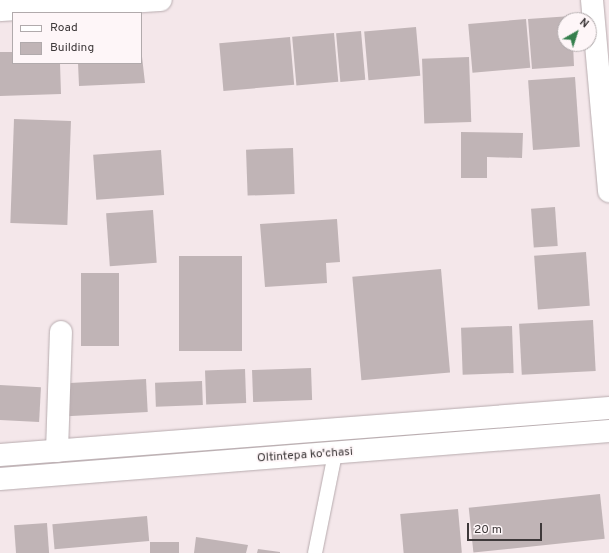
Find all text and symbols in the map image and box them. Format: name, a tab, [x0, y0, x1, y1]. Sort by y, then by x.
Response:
legend	[12, 12, 142, 64]
north arrow	[557, 12, 597, 52]
text: N	[576, 16, 591, 31]
text: Road	[50, 20, 78, 36]
text: Building	[50, 40, 94, 56]
street label: Oltintepa ko'chasi	[257, 445, 353, 467]
scale bar	[469, 515, 544, 541]
text: 20 m	[474, 522, 502, 538]

